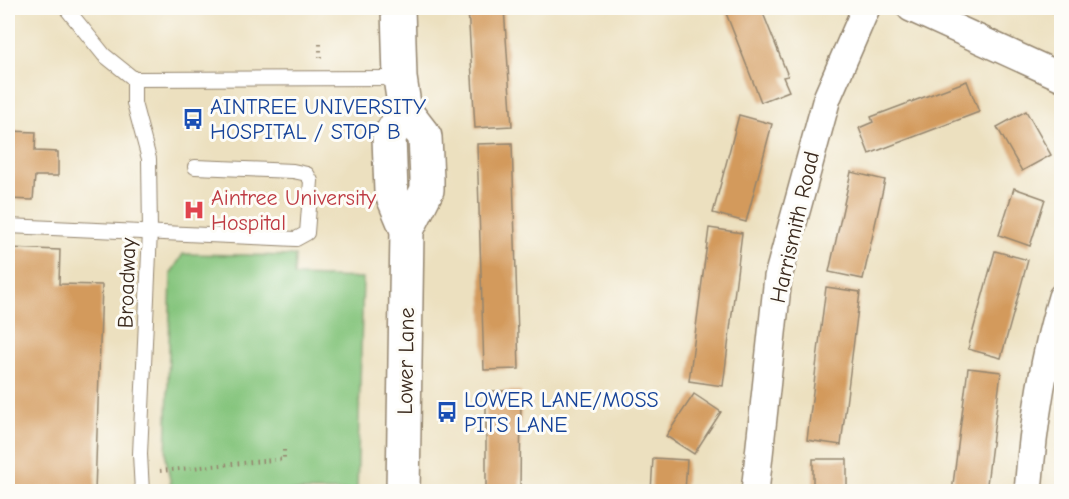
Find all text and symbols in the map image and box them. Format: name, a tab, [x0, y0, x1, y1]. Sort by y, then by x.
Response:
place label: AINTREE UNIVERSITY HOSPITAL / STOP B	[210, 94, 426, 145]
bus stop icon: AINTREE UNIVERSITY HOSPITAL / STOP B	[181, 107, 205, 131]
street label: Harrismith Road	[765, 149, 825, 306]
place label: Aintree University Hospital	[211, 185, 376, 236]
hospital icon: Aintree University Hospital	[182, 198, 206, 222]
street label: Broadway	[112, 237, 142, 329]
street label: Lower Lane	[392, 307, 420, 415]
place label: LOWER LANE/MOSS PITS LANE	[464, 387, 659, 438]
bus stop icon: LOWER LANE/MOSS PITS LANE	[435, 400, 459, 424]

